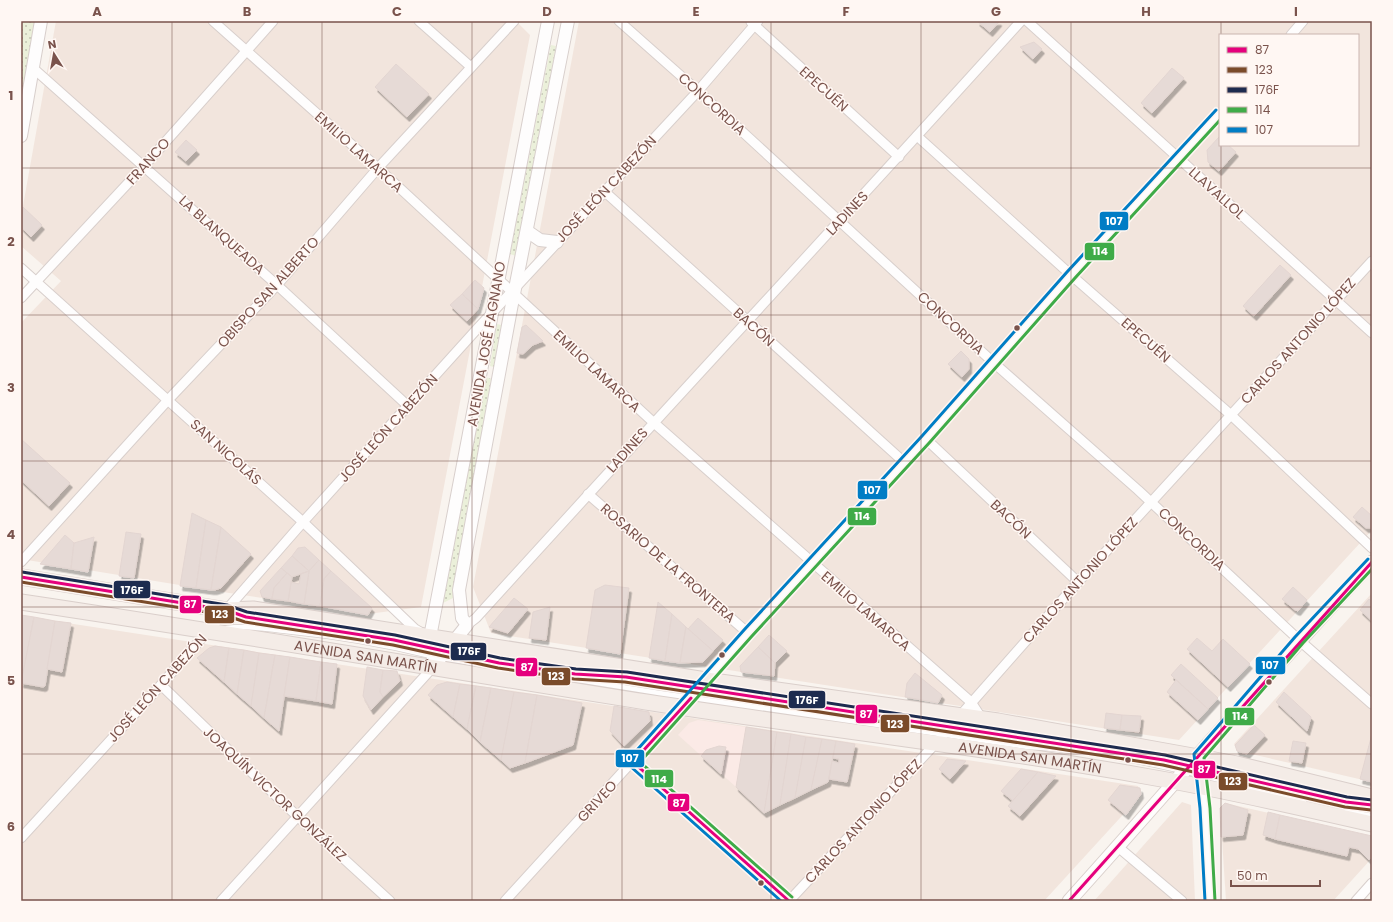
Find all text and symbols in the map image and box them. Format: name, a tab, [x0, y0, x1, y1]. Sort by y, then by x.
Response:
text: A	[92, 2, 102, 21]
text: B	[243, 2, 252, 21]
text: C	[392, 2, 402, 21]
text: D	[542, 2, 552, 21]
text: E	[692, 2, 700, 21]
text: F	[842, 2, 850, 21]
text: G	[991, 2, 1001, 21]
text: H	[1141, 2, 1151, 21]
text: I	[1294, 2, 1298, 21]
north arrow	[34, 34, 74, 74]
legend	[1219, 34, 1359, 146]
text: N	[47, 36, 58, 53]
text: 87	[1255, 41, 1270, 58]
text: 123	[1255, 61, 1273, 78]
street label: EPECUÉN	[795, 62, 853, 116]
street label: CONCORDIA	[674, 68, 750, 140]
text: 176F	[1255, 81, 1279, 98]
text: 1	[9, 86, 13, 105]
text: 114	[1255, 101, 1271, 118]
street label: EMILIO LAMARCA	[310, 107, 408, 197]
text: 107	[1255, 121, 1273, 138]
street label: JOSÉ LEÓN CABEZÓN	[551, 131, 661, 247]
street label: FRANCO	[122, 133, 174, 189]
street label: LLAVALLOL	[1184, 162, 1250, 224]
street label: LADINES	[821, 186, 873, 240]
street label: LA BLANQUEADA	[175, 191, 269, 279]
line badge: 107	[1099, 211, 1129, 231]
text: 107	[1105, 213, 1123, 229]
text: 2	[7, 232, 15, 251]
street label: OBISPO SAN ALBERTO	[213, 232, 323, 352]
line badge: 114	[1084, 242, 1115, 261]
text: 114	[1092, 243, 1108, 259]
street label: AVENIDA JOSÉ FAGNANO	[462, 260, 510, 428]
street label: CARLOS ANTONIO LÓPEZ	[1236, 274, 1360, 408]
street label: CONCORDIA	[913, 287, 989, 359]
street label: BACÓN	[729, 303, 779, 351]
street label: EPECUÉN	[1117, 313, 1175, 367]
unlabelled marker	[1012, 323, 1022, 333]
street label: EMILIO LAMARCA	[549, 325, 645, 417]
street label: JOSÉ LEÓN CABEZÓN	[334, 369, 442, 487]
text: 3	[7, 378, 15, 397]
street label: SAN NICOLÁS	[186, 414, 266, 490]
street label: LADINES	[601, 423, 653, 477]
line badge: 107	[857, 480, 888, 500]
text: 107	[863, 482, 881, 498]
street label: BACÓN	[986, 495, 1036, 543]
street label: ROSARIO DE LA FRONTERA	[596, 499, 740, 627]
street label: CONCORDIA	[1154, 503, 1230, 575]
line badge: 114	[847, 507, 877, 526]
text: 114	[854, 508, 870, 524]
street label: CARLOS ANTONIO LÓPEZ	[1018, 513, 1142, 647]
text: 4	[7, 525, 16, 544]
street label: EMILIO LAMARCA	[817, 566, 915, 656]
line badge: 176F	[113, 580, 151, 599]
text: 176F	[120, 582, 144, 598]
line badge: 87	[179, 595, 202, 614]
text: 87	[183, 596, 197, 612]
line badge: 123	[204, 605, 235, 624]
text: 123	[211, 606, 229, 622]
street label: JOSÉ LEÓN CABEZÓN	[103, 629, 211, 747]
street label: AVENIDA SAN MARTÍN	[293, 635, 439, 678]
unlabelled marker	[363, 636, 373, 646]
line badge: 176F	[450, 642, 487, 661]
text: 176F	[457, 643, 481, 659]
unlabelled marker	[717, 650, 727, 660]
line badge: 107	[1255, 656, 1286, 675]
line badge: 87	[515, 657, 538, 677]
text: 107	[1261, 657, 1279, 673]
text: 87	[520, 659, 534, 675]
line badge: 123	[541, 667, 571, 686]
text: 123	[547, 668, 565, 684]
text: 5	[7, 671, 15, 690]
unlabelled marker	[1264, 677, 1274, 687]
line badge: 176F	[788, 690, 826, 709]
text: 176F	[795, 692, 819, 708]
line badge: 87	[855, 704, 878, 724]
text: 87	[859, 706, 873, 722]
line badge: 114	[1224, 707, 1255, 726]
text: 114	[1232, 708, 1248, 724]
line badge: 123	[880, 714, 910, 733]
text: 123	[886, 716, 904, 732]
street label: JOAQUÍN VICTOR GONZÁLEZ	[199, 722, 351, 866]
street label: AVENIDA SAN MARTÍN	[957, 737, 1103, 778]
line badge: 107	[615, 749, 645, 768]
text: 107	[621, 750, 639, 766]
street label: CARLOS ANTONIO LÓPEZ	[800, 754, 926, 888]
unlabelled marker	[1123, 755, 1133, 765]
line badge: 87	[1193, 760, 1216, 779]
text: 87	[1197, 761, 1211, 777]
line badge: 114	[644, 769, 674, 788]
text: 114	[651, 771, 667, 787]
line badge: 123	[1218, 772, 1248, 791]
text: 123	[1224, 773, 1242, 789]
street label: GRIVEO	[572, 776, 622, 826]
line badge: 87	[667, 793, 690, 812]
text: 87	[672, 795, 686, 811]
text: 6	[7, 817, 15, 836]
scale bar	[1231, 862, 1320, 888]
text: 50 m	[1237, 867, 1268, 884]
unlabelled marker	[756, 878, 766, 888]

